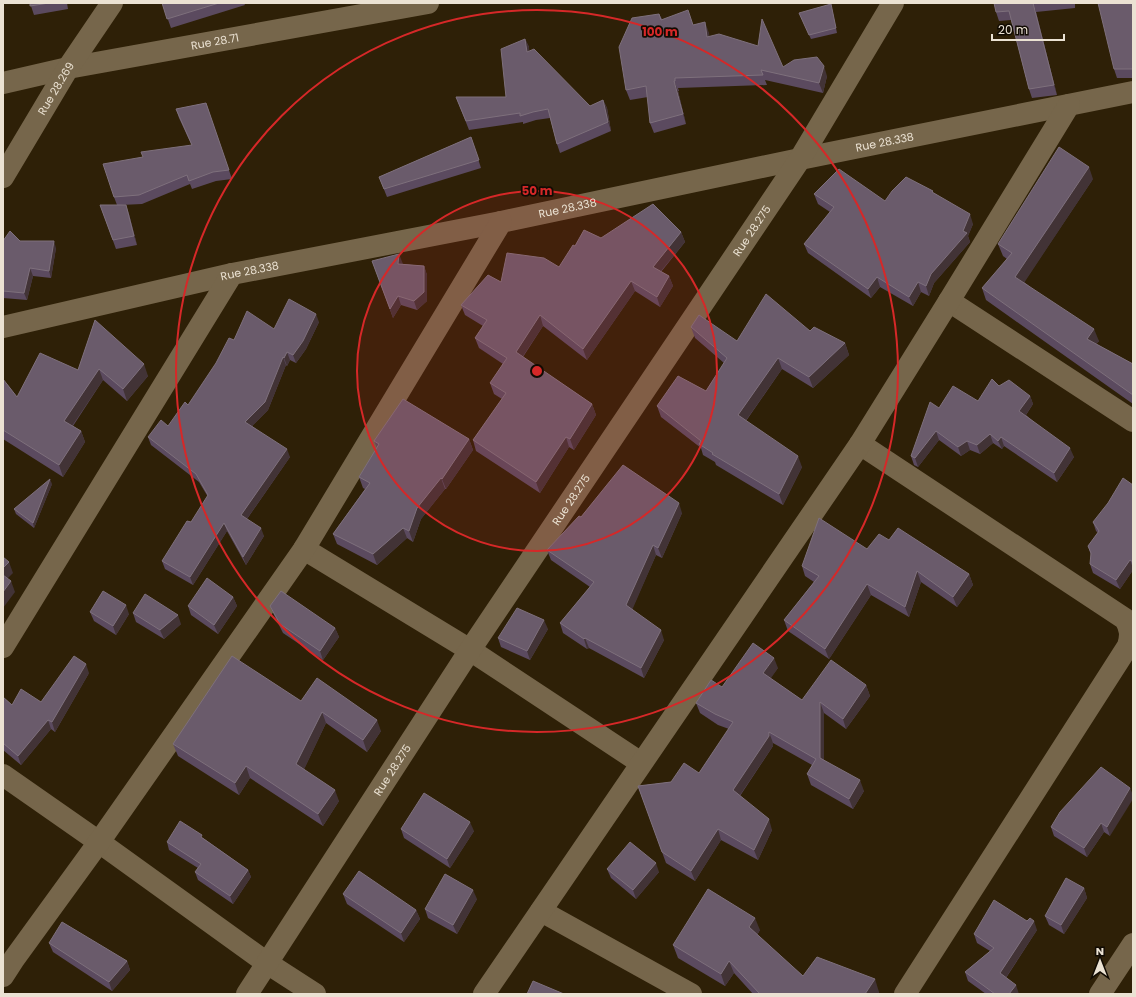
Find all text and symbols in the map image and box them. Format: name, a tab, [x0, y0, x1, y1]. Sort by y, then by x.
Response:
scale bar	[992, 16, 1064, 42]
text: 20 m	[998, 21, 1028, 38]
text: 100 m	[642, 23, 678, 40]
street label: Rue 28.71	[190, 29, 240, 54]
street label: Rue 28.269	[34, 59, 78, 118]
street label: Rue 28.338	[854, 128, 915, 156]
text: 50 m	[522, 182, 553, 199]
street label: Rue 28.338	[537, 194, 598, 222]
street label: Rue 28.275	[729, 202, 775, 260]
street label: Rue 28.338	[219, 257, 280, 284]
centre of rings	[530, 364, 544, 378]
street label: Rue 28.275	[548, 471, 594, 528]
street label: Rue 28.275	[370, 741, 415, 799]
north arrow	[1080, 941, 1120, 981]
text: N	[1096, 943, 1104, 959]

